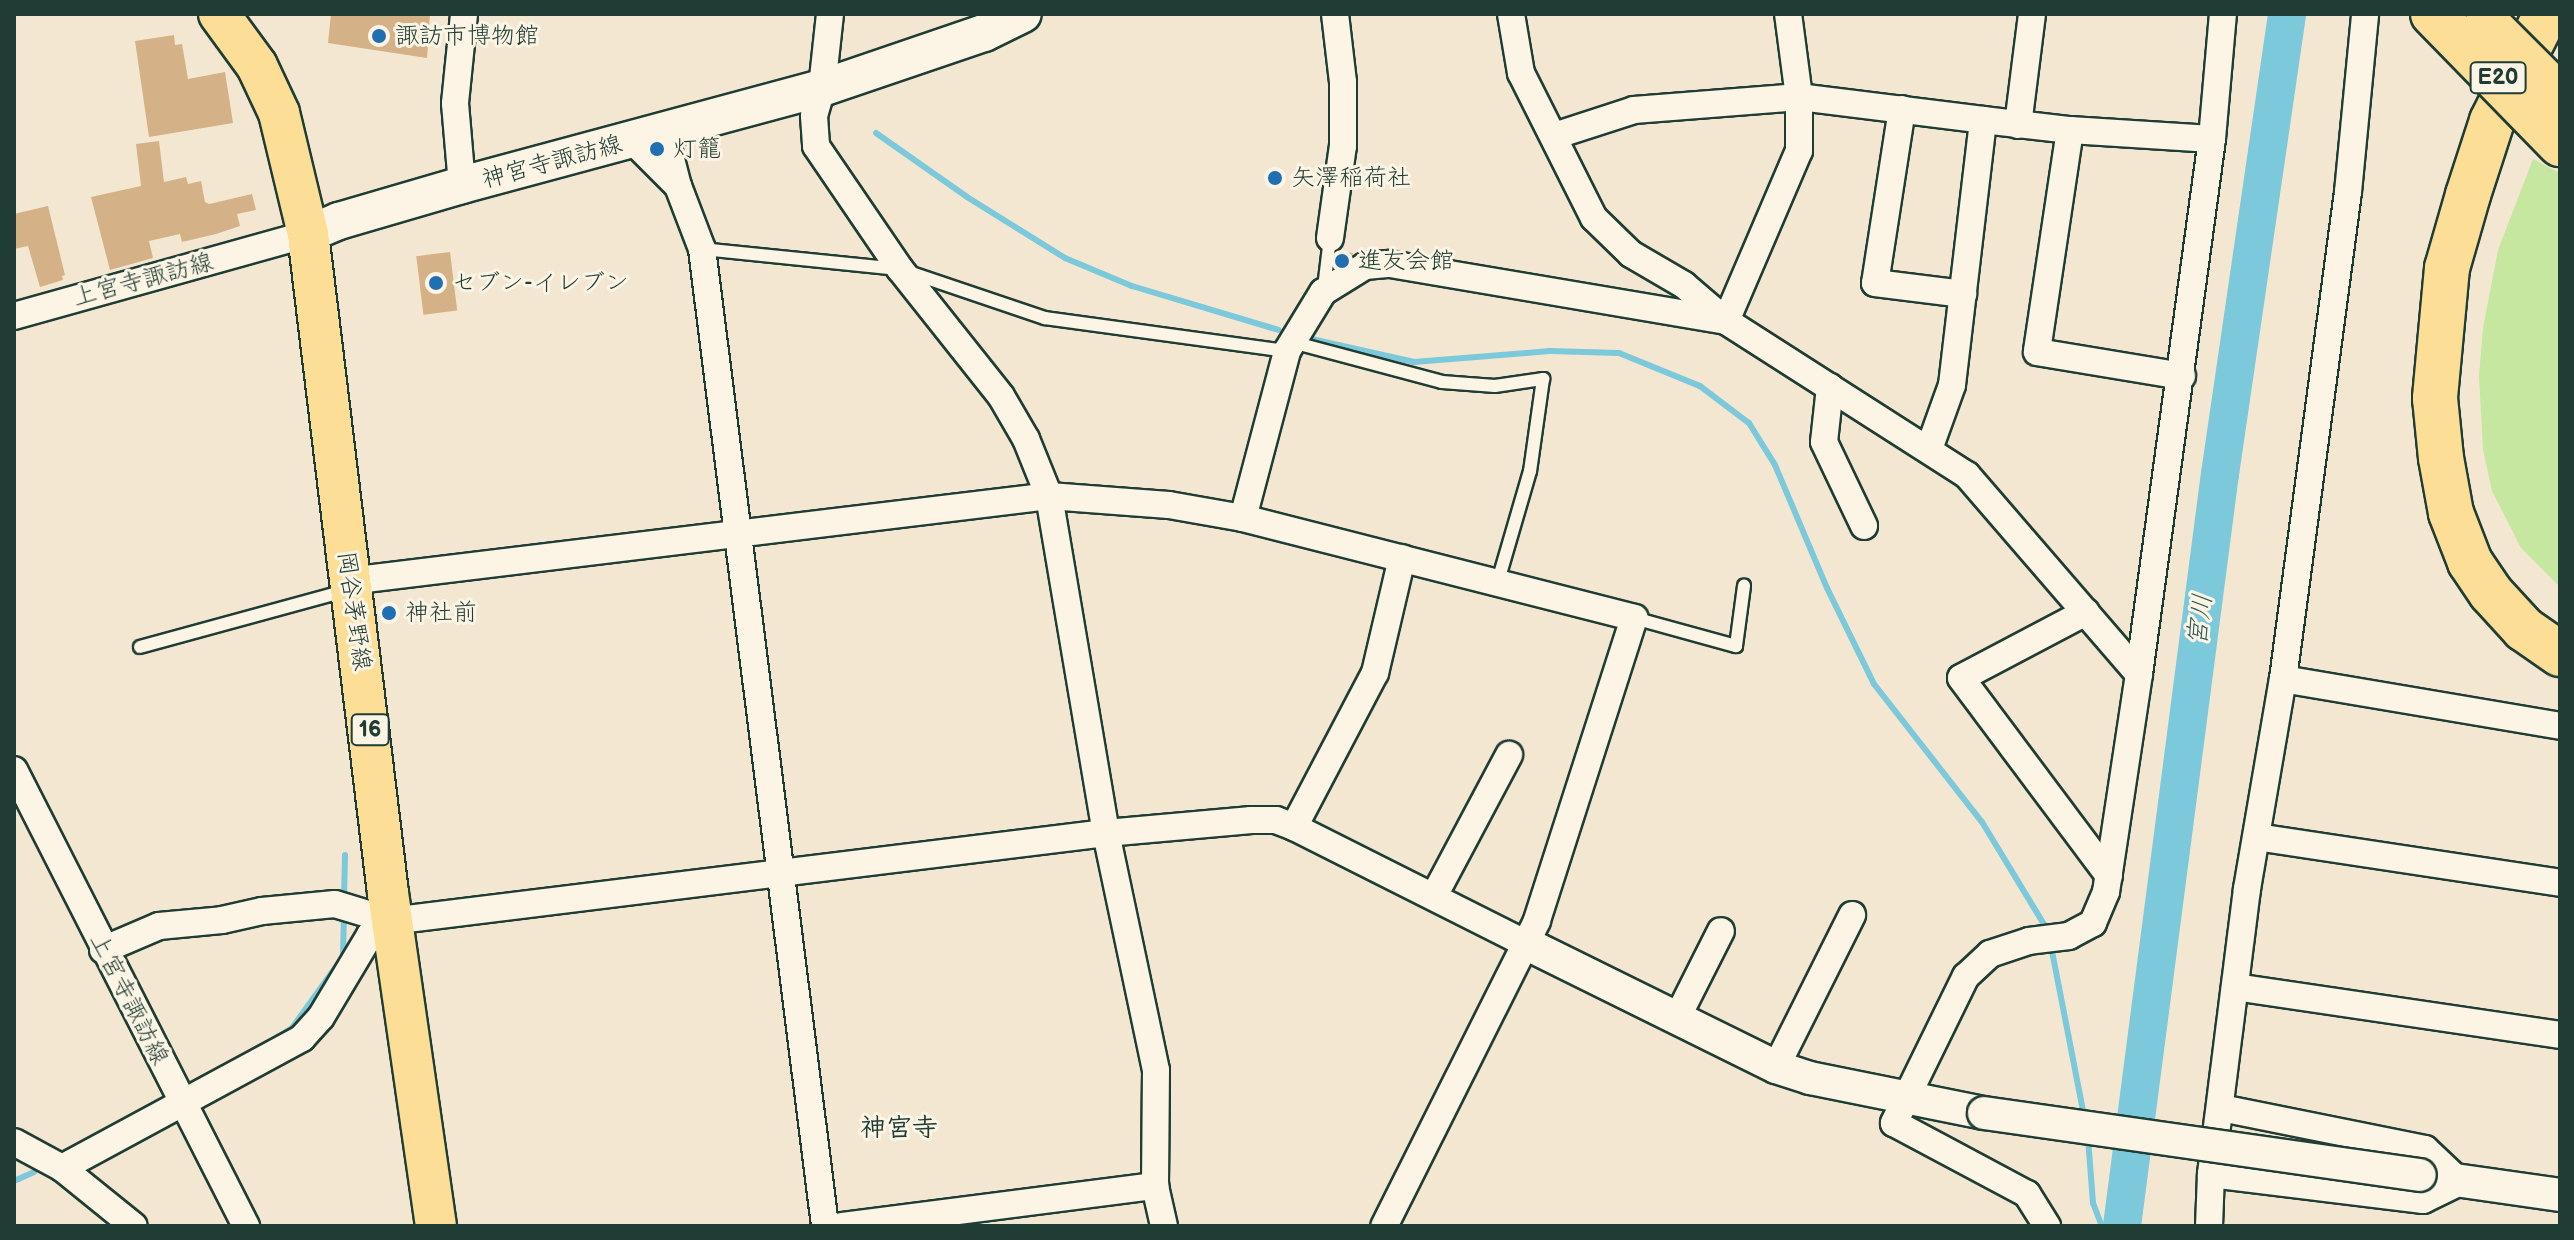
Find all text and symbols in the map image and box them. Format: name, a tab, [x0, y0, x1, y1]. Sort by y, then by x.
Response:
place label: 諏訪市博物館	[395, 22, 539, 50]
marker: 諏訪市博物館	[370, 27, 388, 45]
road number: E20	[2468, 60, 2528, 96]
street label: 神宮寺諏訪線	[479, 129, 625, 195]
place label: 灯籠	[673, 135, 721, 163]
marker: 灯籠	[648, 140, 666, 158]
place label: 矢澤稲荷社	[1291, 164, 1411, 192]
marker: 矢澤稲荷社	[1266, 169, 1284, 187]
street label: 上宮寺諏訪線	[70, 247, 216, 313]
place label: 進友会館	[1358, 247, 1454, 275]
marker: 進友会館	[1333, 252, 1351, 270]
place label: セブン-イレブン	[452, 269, 629, 297]
marker: セブン-イレブン	[427, 274, 445, 292]
street label: 岡谷茅野線	[331, 550, 377, 672]
water label: 宮川	[2182, 592, 2220, 648]
place label: 神社前	[405, 599, 477, 627]
marker: 神社前	[380, 604, 398, 622]
road number: 16	[350, 712, 390, 748]
street label: 上宮寺諏訪線	[83, 928, 175, 1070]
district label: 神宮寺	[860, 1113, 938, 1145]

